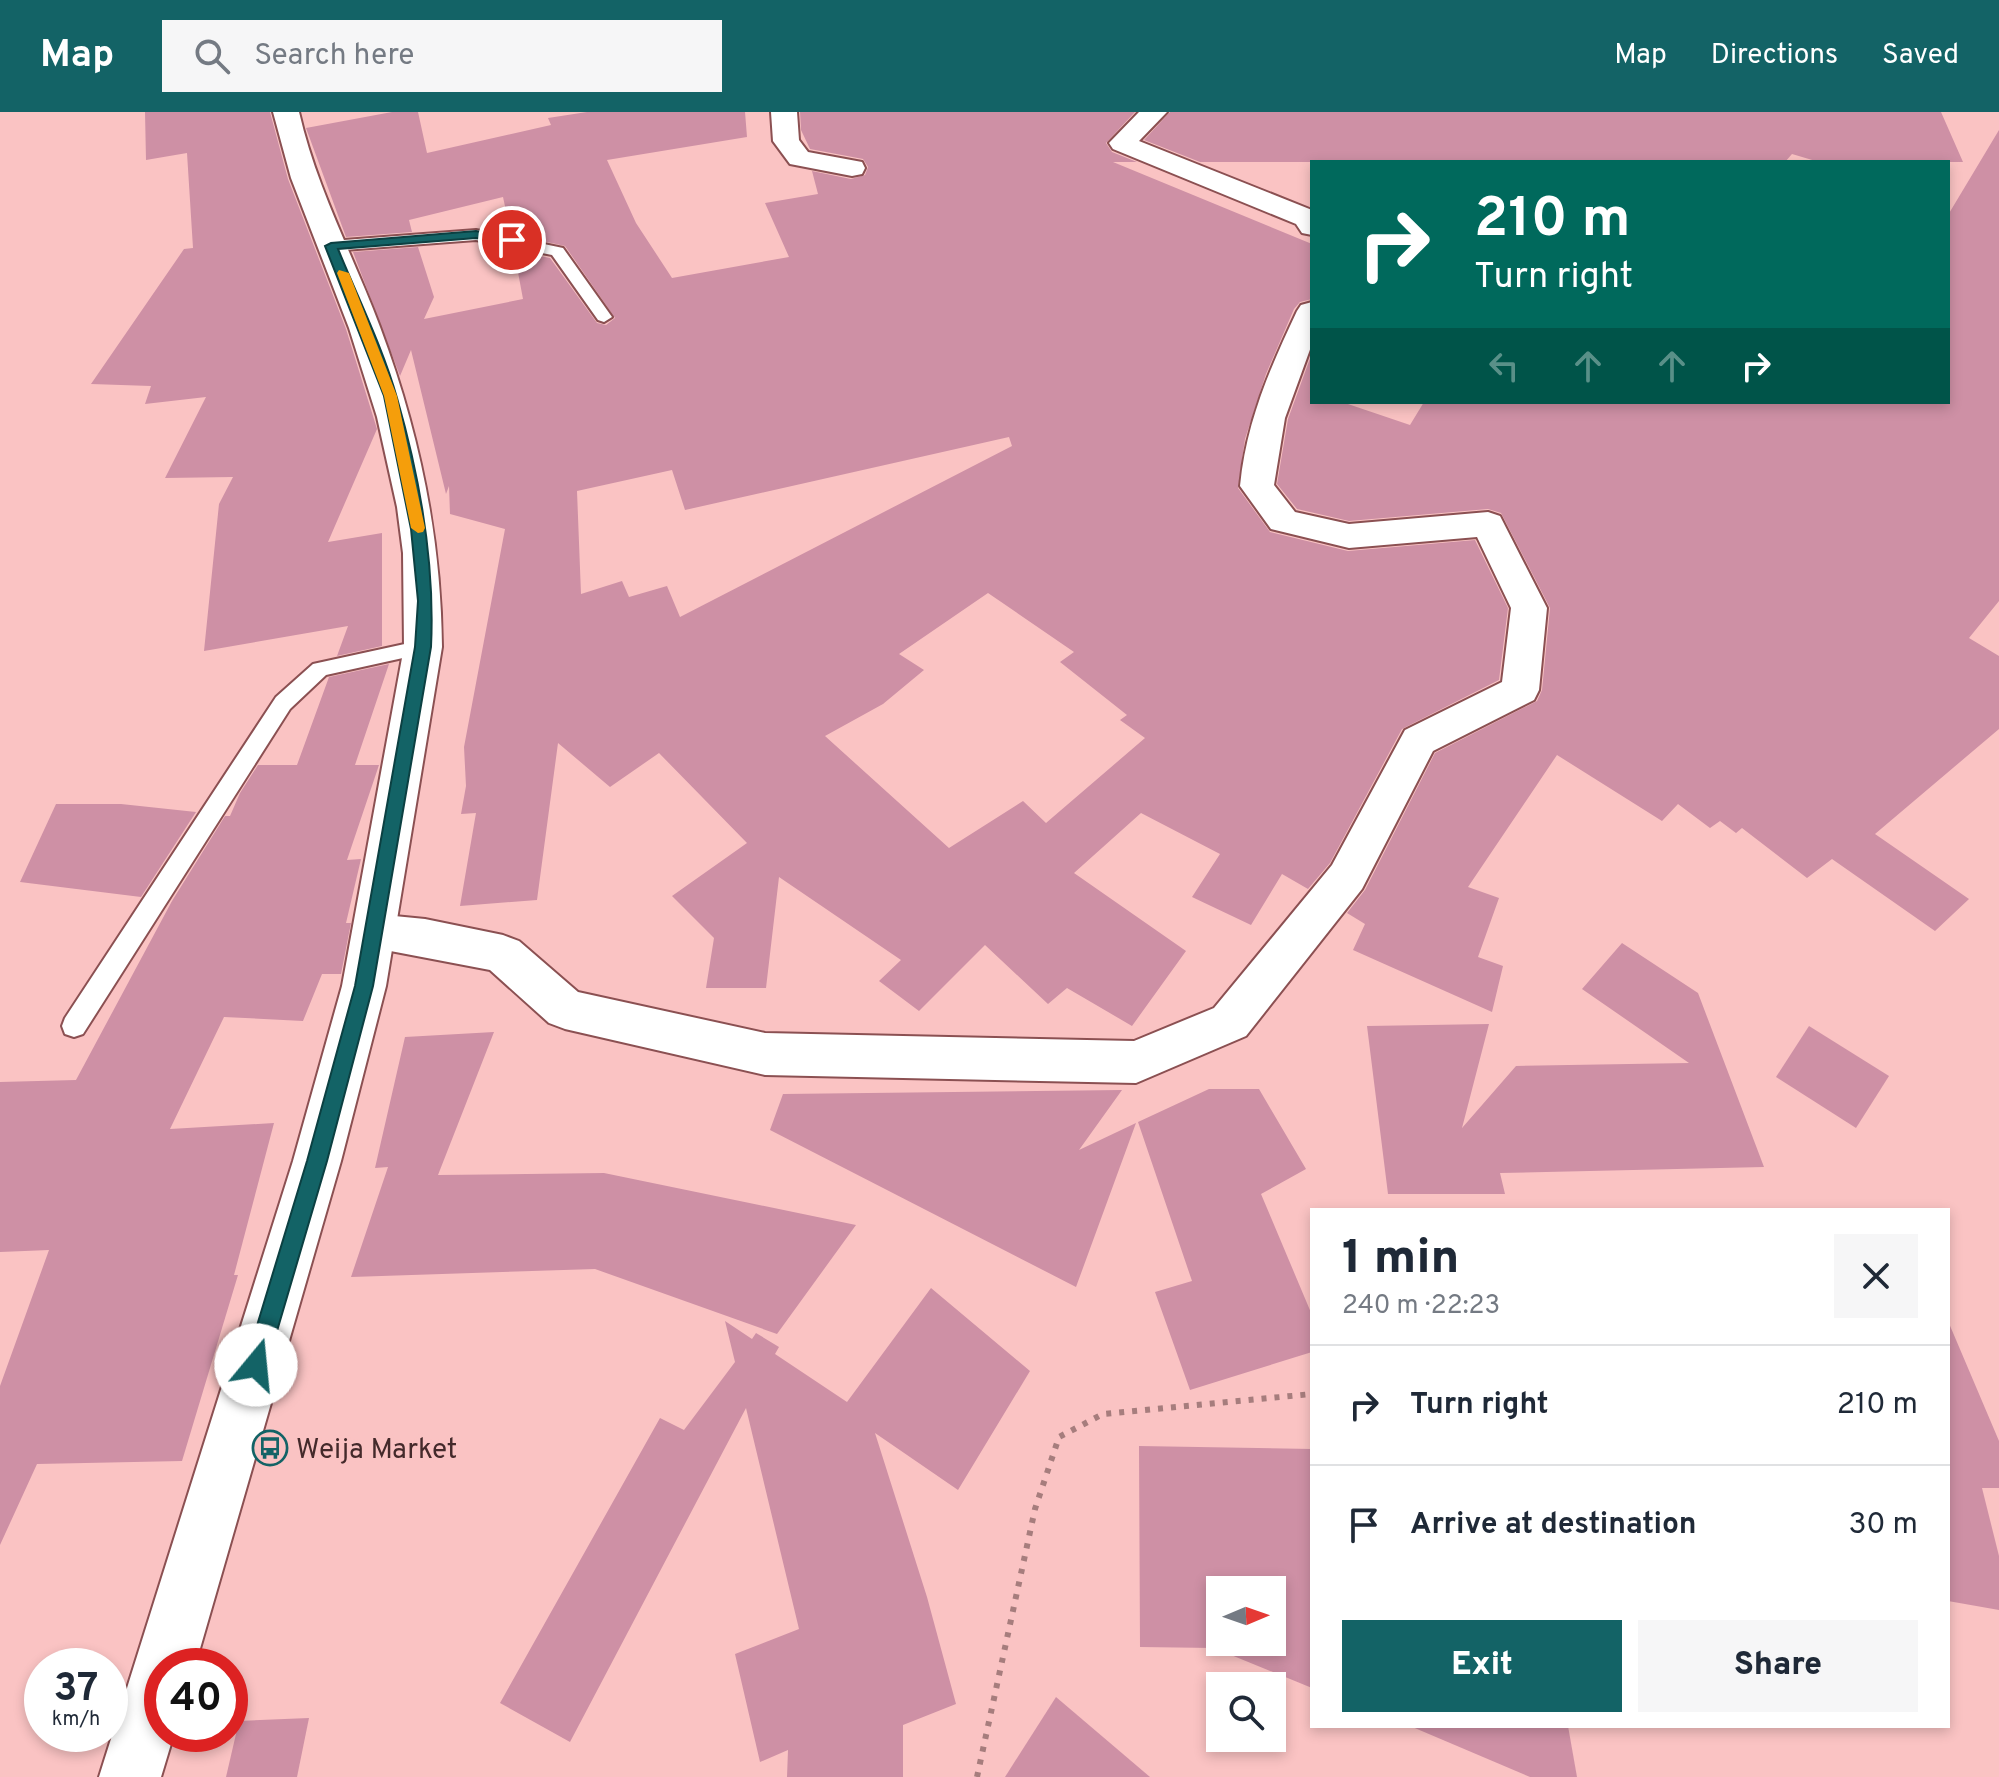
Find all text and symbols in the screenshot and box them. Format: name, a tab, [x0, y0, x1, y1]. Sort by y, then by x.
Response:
search box	[162, 20, 722, 92]
text: Map	[40, 32, 114, 81]
icon: search	[190, 34, 234, 78]
text: Search here	[254, 38, 414, 75]
text: Map	[1614, 38, 1667, 74]
text: Directions	[1711, 38, 1838, 74]
text: Saved	[1882, 38, 1959, 74]
text: 210 m	[1474, 186, 1631, 256]
icon: right	[1342, 192, 1446, 296]
pin	[478, 206, 546, 274]
icon: arrive	[490, 218, 534, 262]
text: Turn right	[1474, 255, 1633, 301]
icon: left	[1482, 344, 1526, 388]
icon: ahead	[1566, 344, 1610, 388]
icon: ahead	[1650, 344, 1694, 388]
icon: right	[1734, 344, 1778, 388]
text: 1 min	[1342, 1230, 1459, 1290]
button: close	[1834, 1234, 1918, 1318]
text: 240 m · 22:23	[1342, 1290, 1500, 1323]
position arrow	[214, 1323, 298, 1407]
icon: right	[1342, 1383, 1386, 1427]
text: Turn right	[1410, 1387, 1548, 1424]
text: 210 m	[1837, 1387, 1918, 1424]
bus stop icon: Weija Market	[251, 1429, 289, 1467]
place label: Weija Market	[296, 1433, 457, 1469]
icon: arrive	[1342, 1503, 1386, 1547]
text: Arrive at destination	[1410, 1507, 1696, 1544]
text: 30 m	[1849, 1507, 1918, 1544]
north arrow	[1206, 1576, 1286, 1656]
map controls	[1206, 1576, 1286, 1752]
button: Exit	[1342, 1620, 1622, 1712]
button: Share	[1638, 1620, 1918, 1712]
speed limit sign: 40	[144, 1648, 248, 1752]
text: 37	[54, 1665, 98, 1715]
button: search	[1206, 1672, 1286, 1752]
text: km/h	[52, 1707, 100, 1733]

